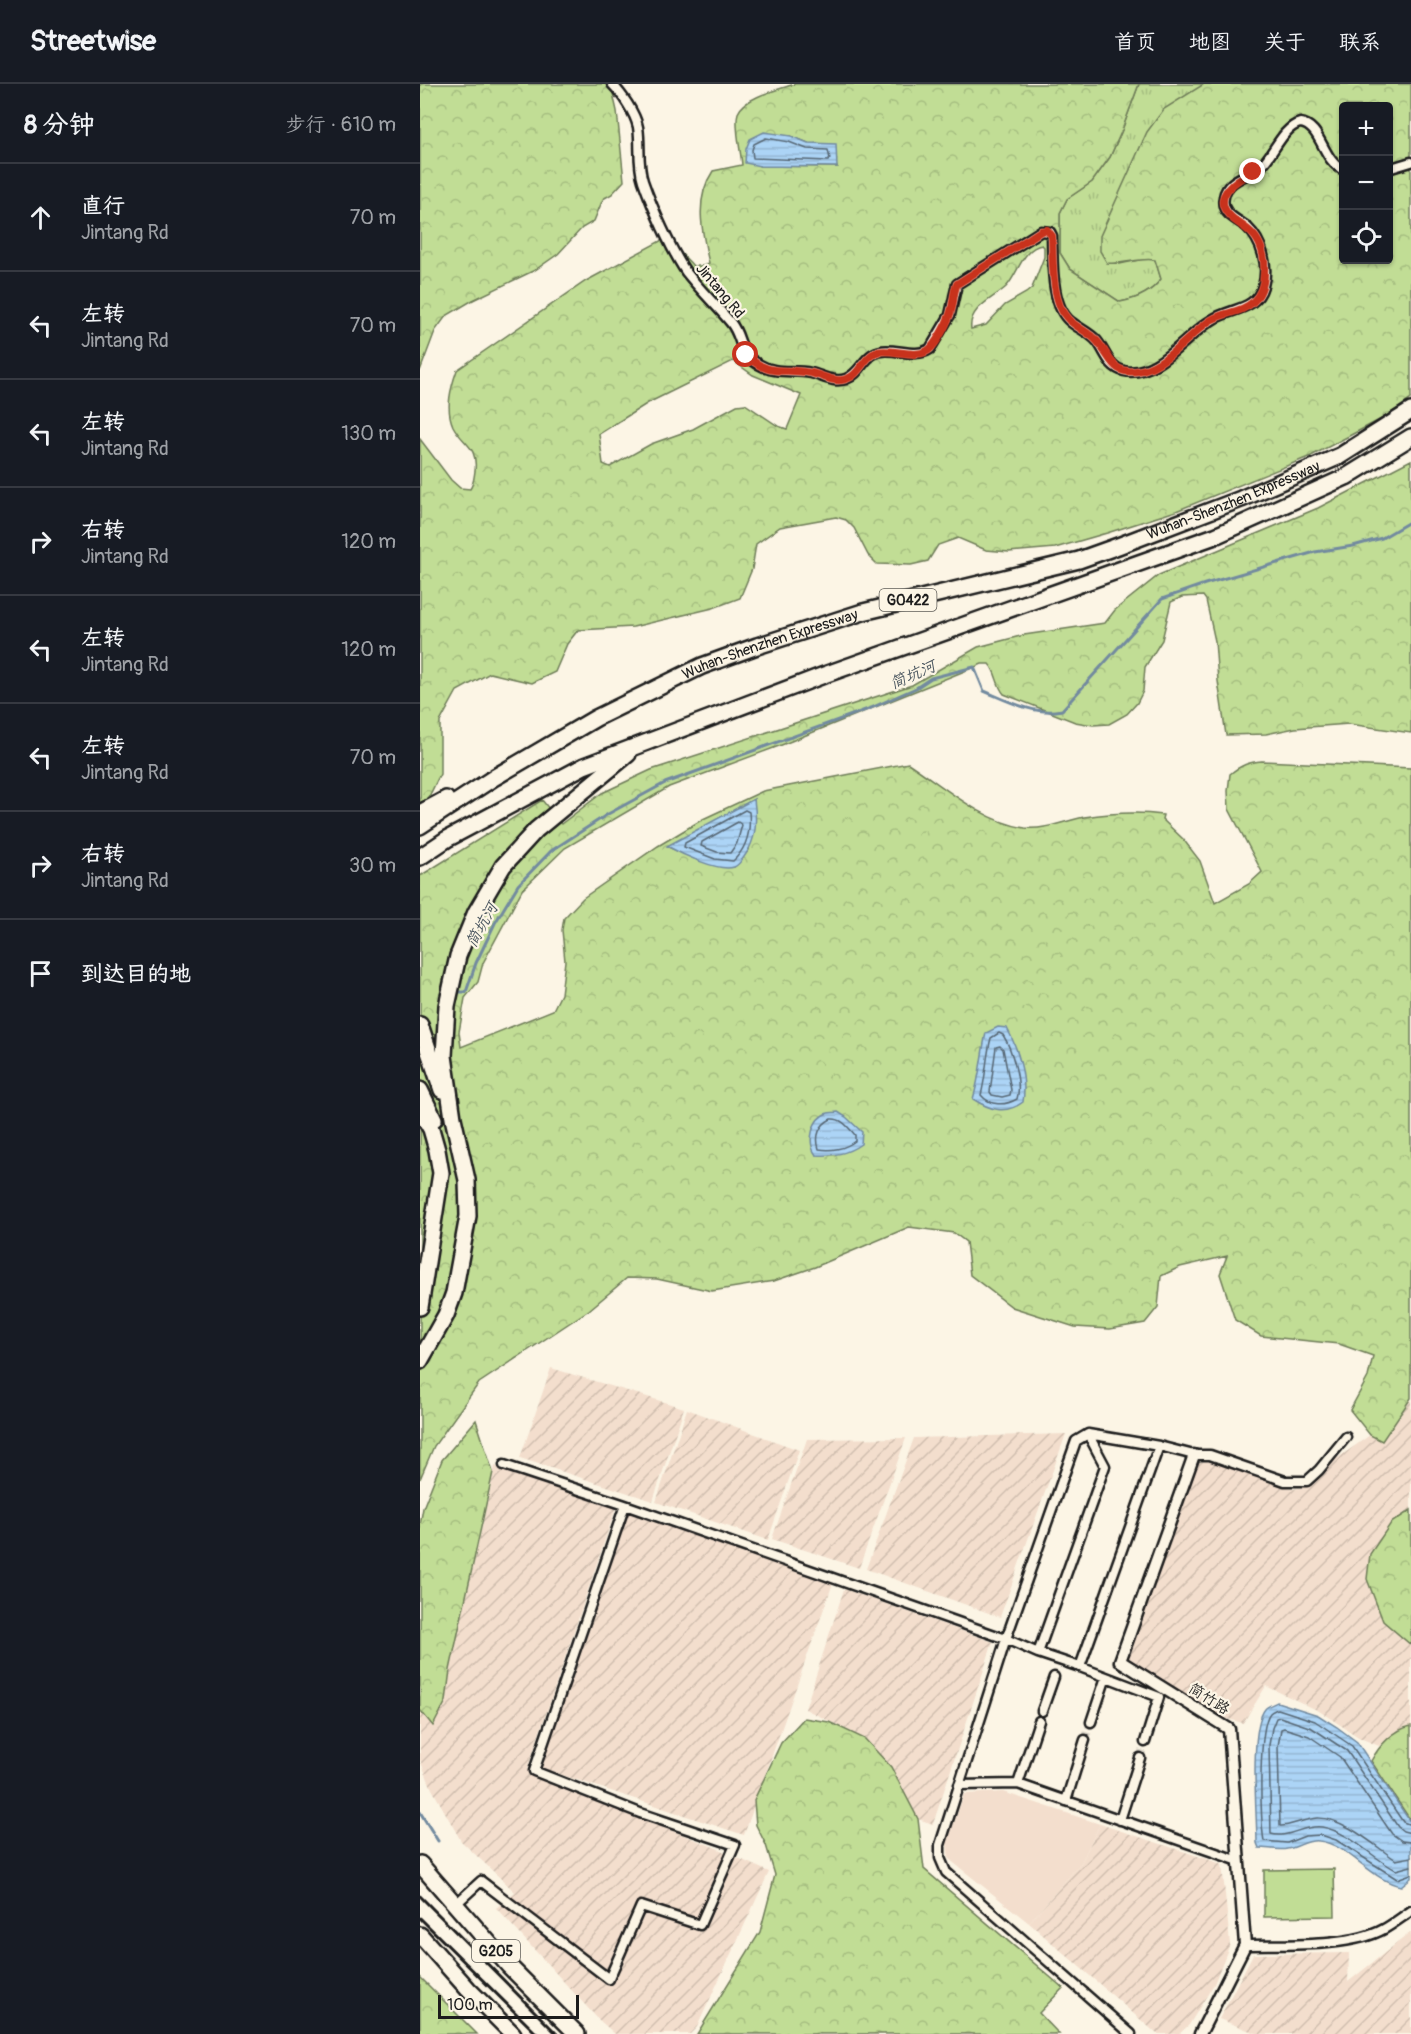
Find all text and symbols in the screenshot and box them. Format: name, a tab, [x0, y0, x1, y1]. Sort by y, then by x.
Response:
text: Streetwise	[30, 24, 156, 59]
text: 首页	[1114, 29, 1156, 56]
text: 地图	[1189, 29, 1231, 56]
text: 关于	[1264, 29, 1306, 56]
text: 联系	[1339, 29, 1381, 56]
map controls	[1339, 102, 1393, 264]
button: +	[1339, 102, 1393, 156]
text: 8 分钟	[24, 109, 95, 141]
text: 步行 · 610 m	[286, 112, 396, 137]
button: −	[1339, 156, 1393, 210]
route end	[1239, 158, 1265, 184]
text: 直行	[81, 192, 125, 220]
icon: ahead	[24, 201, 57, 234]
text: 70 m	[350, 205, 396, 230]
button: locate	[1339, 210, 1393, 264]
text: Jintang Rd	[81, 220, 169, 245]
street label: Jintang Rd	[692, 260, 748, 322]
text: 左转	[81, 300, 125, 328]
icon: left	[24, 309, 57, 342]
text: 70 m	[350, 313, 396, 338]
text: Jintang Rd	[81, 328, 169, 353]
route start	[732, 341, 758, 367]
text: 左转	[81, 408, 125, 436]
icon: left	[24, 417, 57, 450]
text: 130 m	[341, 421, 396, 446]
text: Jintang Rd	[81, 436, 169, 461]
street label: Wuhan-Shenzhen Expressway	[1144, 456, 1323, 544]
text: 右转	[81, 516, 125, 544]
icon: right	[24, 525, 57, 558]
text: 120 m	[341, 529, 396, 554]
text: Jintang Rd	[81, 544, 169, 569]
road number: G0422	[880, 589, 936, 611]
street label: Wuhan-Shenzhen Expressway	[679, 605, 861, 684]
text: 左转	[81, 624, 125, 652]
icon: left	[24, 633, 57, 666]
text: 120 m	[341, 637, 396, 662]
text: Jintang Rd	[81, 652, 169, 677]
water label: 简坑河	[887, 655, 942, 694]
text: 左转	[81, 732, 125, 760]
icon: left	[24, 741, 57, 774]
text: 70 m	[350, 745, 396, 770]
text: Jintang Rd	[81, 760, 169, 785]
text: 右转	[81, 840, 125, 868]
icon: right	[24, 849, 57, 882]
text: 30 m	[349, 853, 396, 878]
text: Jintang Rd	[81, 868, 169, 893]
water label: 简坑河	[462, 897, 504, 951]
icon: arrive	[24, 957, 57, 990]
text: 到达目的地	[81, 960, 191, 988]
street label: 简竹路	[1185, 1679, 1233, 1719]
road number: G205	[472, 1940, 520, 1962]
scale bar	[438, 1992, 579, 2020]
text: 100 m	[447, 1995, 493, 2015]

